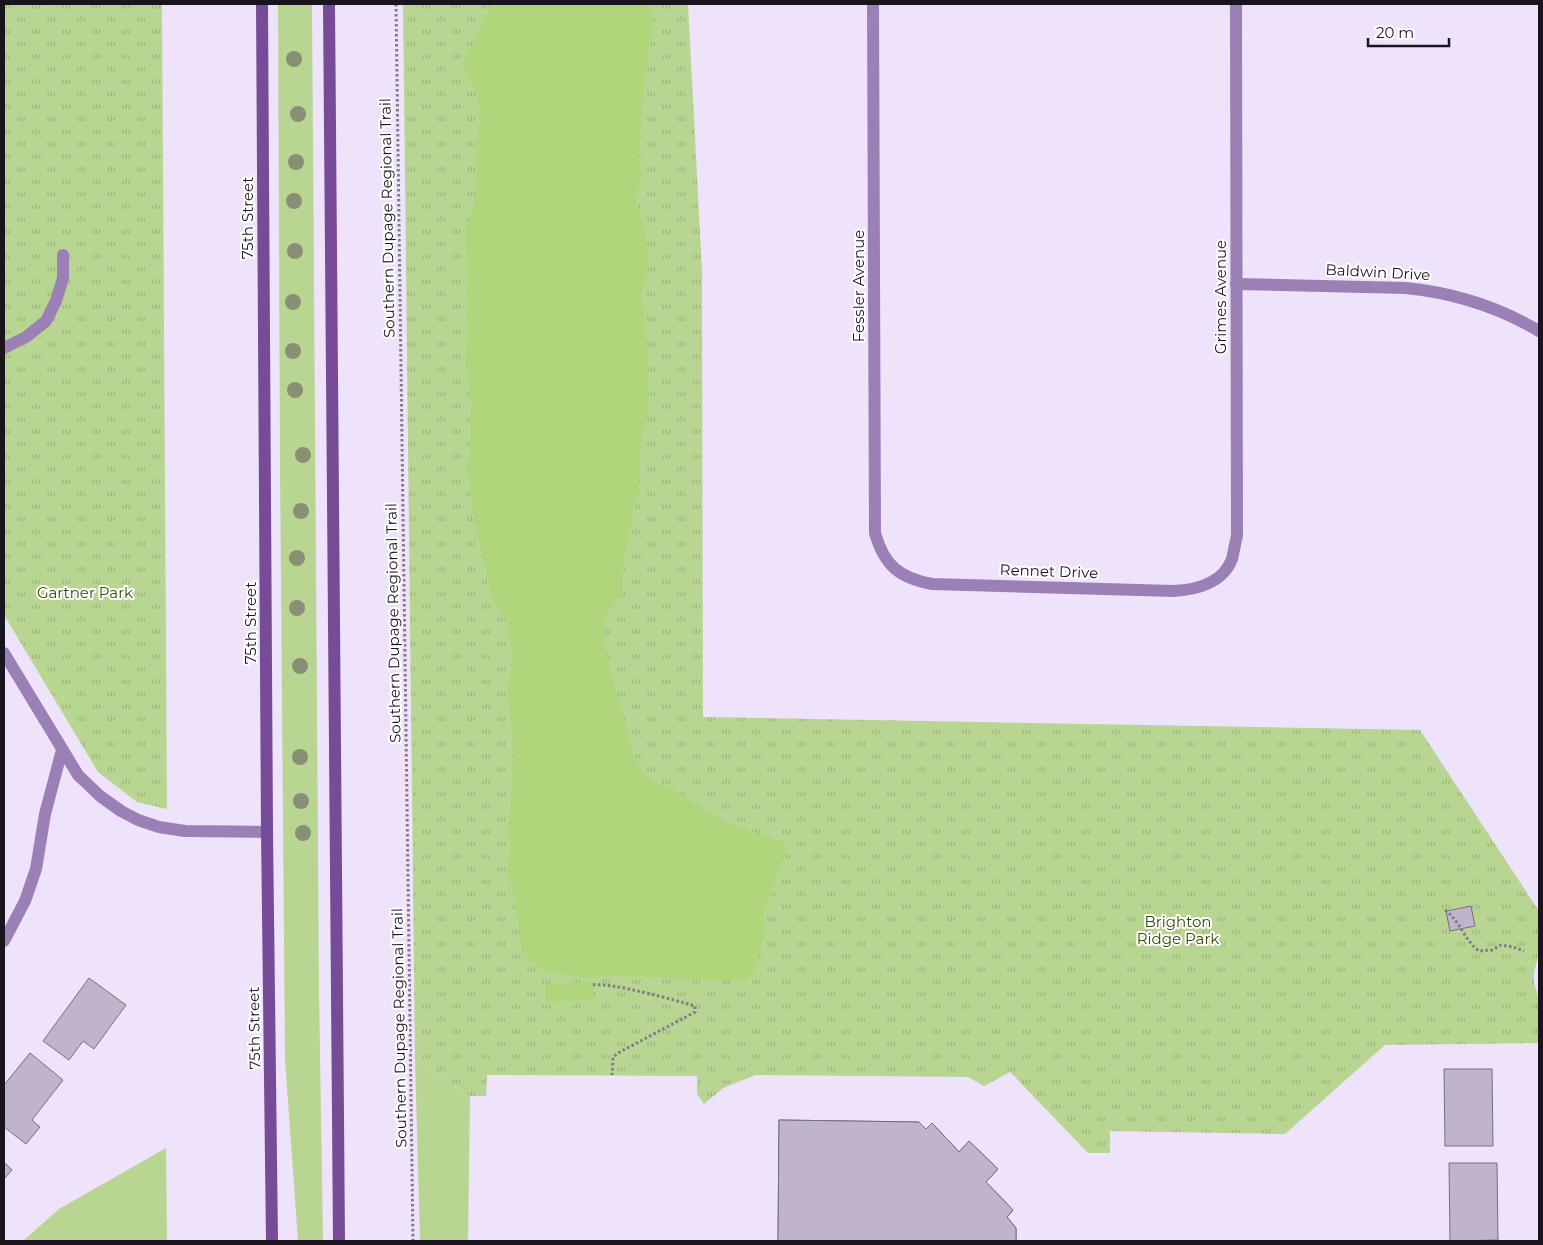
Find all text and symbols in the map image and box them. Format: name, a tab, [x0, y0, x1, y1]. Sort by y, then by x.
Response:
scale bar	[1368, 15, 1449, 47]
text: 20 m	[1376, 23, 1414, 42]
street label: Southern Dupage Regional Trail	[375, 98, 399, 338]
street label: 75th Street	[238, 177, 257, 259]
street label: Fessler Avenue	[849, 230, 868, 342]
street label: Grimes Avenue	[1211, 240, 1230, 354]
street label: Baldwin Drive	[1325, 260, 1431, 284]
street label: Southern Dupage Regional Trail	[381, 503, 405, 743]
street label: Rennet Drive	[999, 560, 1099, 582]
street label: 75th Street	[241, 582, 260, 664]
park label: Gartner Park	[37, 583, 133, 602]
street label: Southern Dupage Regional Trail	[387, 908, 411, 1148]
park label: Brighton Ridge Park	[1137, 912, 1219, 948]
street label: 75th Street	[244, 987, 264, 1069]

